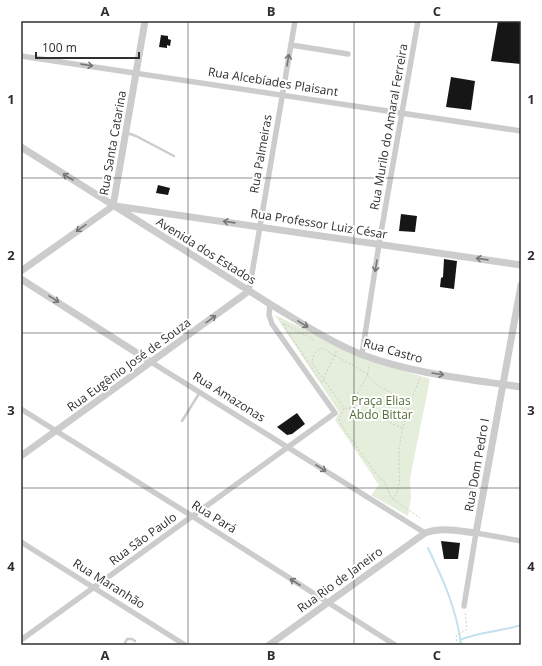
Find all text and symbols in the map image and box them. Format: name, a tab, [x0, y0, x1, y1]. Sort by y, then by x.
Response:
text: A	[101, 2, 110, 20]
text: B	[267, 2, 276, 20]
text: C	[433, 2, 441, 20]
scale bar	[36, 34, 139, 60]
text: 100 m	[42, 39, 77, 56]
street label: Rua Murilo do Amaral Ferreira	[365, 42, 412, 212]
one-way arrow	[284, 53, 292, 66]
one-way arrow	[80, 61, 93, 69]
street label: Rua Alcebíades Plaisant	[207, 63, 339, 100]
street label: Rua Santa Catarina	[95, 89, 130, 197]
text: 1	[7, 90, 15, 108]
text: 1	[527, 90, 535, 108]
street label: Rua Palmeiras	[245, 113, 276, 195]
one-way arrow	[63, 173, 74, 182]
street label: Rua Professor Luiz César	[249, 204, 389, 243]
street label: Avenida dos Estados	[153, 213, 260, 288]
one-way arrow	[223, 218, 236, 226]
one-way arrow	[76, 224, 87, 232]
text: 2	[7, 246, 15, 264]
text: 2	[527, 246, 535, 264]
one-way arrow	[476, 255, 489, 263]
one-way arrow	[372, 259, 380, 272]
one-way arrow	[48, 296, 60, 304]
street label: Rua Eugênio José de Souza	[63, 314, 194, 415]
one-way arrow	[206, 314, 217, 323]
one-way arrow	[297, 321, 309, 329]
street label: Rua Castro	[362, 334, 425, 367]
street label: Rua Amazonas	[190, 368, 269, 426]
one-way arrow	[431, 370, 444, 378]
park label: Praça Elias Abdo Bittar	[349, 392, 413, 423]
text: 3	[7, 401, 15, 419]
text: 3	[527, 401, 535, 419]
street label: Rua Dom Pedro I	[460, 417, 493, 513]
one-way arrow	[315, 464, 326, 472]
street label: Rua Pará	[189, 496, 240, 537]
street label: Rua São Paulo	[105, 508, 180, 569]
street label: Rua Rio de Janeiro	[294, 543, 386, 616]
street label: Rua Maranhão	[70, 555, 149, 613]
text: 4	[7, 557, 15, 575]
text: 4	[527, 557, 535, 575]
one-way arrow	[289, 577, 301, 585]
text: A	[101, 646, 110, 664]
text: B	[267, 646, 276, 664]
text: C	[433, 646, 441, 664]

